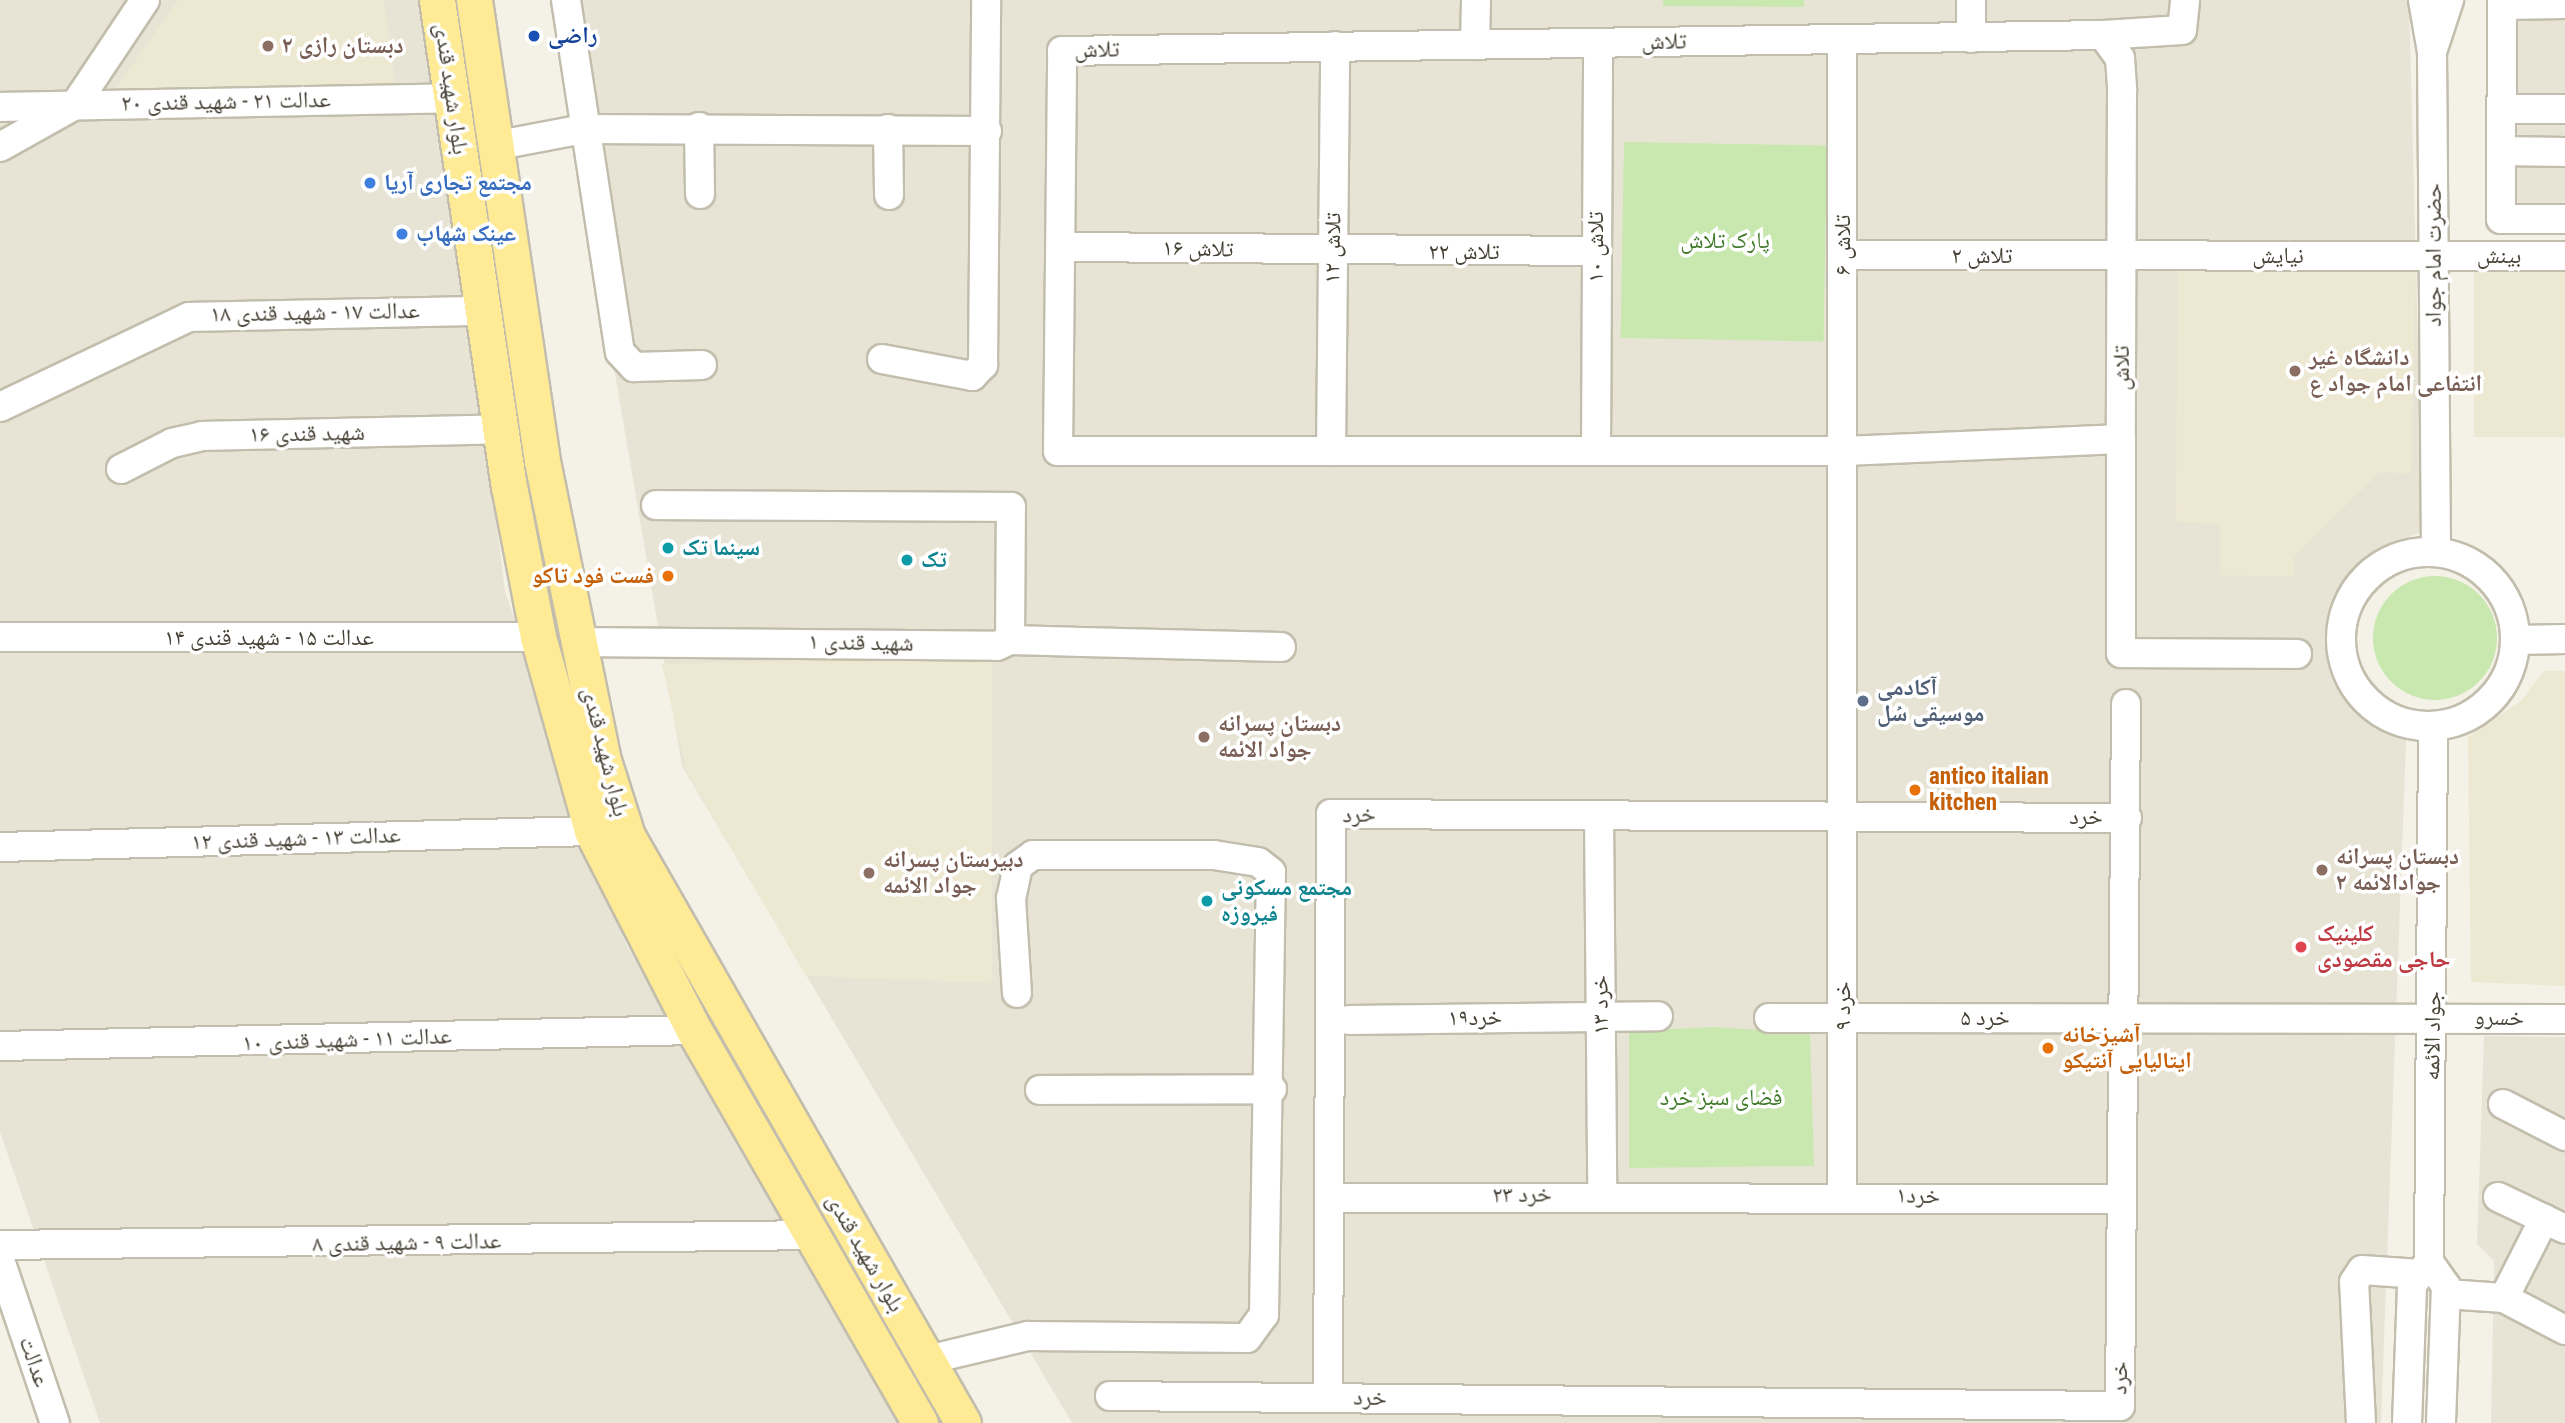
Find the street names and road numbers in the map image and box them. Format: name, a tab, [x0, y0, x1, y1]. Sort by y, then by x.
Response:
street label: بلوار شهید قندی	[428, 22, 474, 156]
street label: تلاش	[1641, 28, 1687, 56]
street label: تلاش	[1074, 36, 1120, 64]
street label: عدالت ۲۱ - شهید قندی ۲۰	[121, 86, 331, 118]
street label: حضرت امام جواد	[2420, 183, 2448, 327]
street label: تلاش ۱۰	[1582, 211, 1610, 283]
street label: تلاش ۱۲	[1319, 212, 1347, 284]
street label: تلاش ۶	[1829, 215, 1857, 275]
street label: تلاش ۱۶	[1162, 235, 1234, 263]
street label: تلاش ۲۲	[1428, 238, 1500, 266]
street label: تلاش ۲	[1952, 242, 2012, 270]
street label: نیایش	[2252, 242, 2304, 270]
street label: بینش	[2477, 242, 2521, 270]
street label: عدالت ۱۷ - شهید قندی ۱۸	[210, 297, 420, 329]
street label: تلاش	[2108, 345, 2136, 391]
street label: شهید قندی ۱۶	[249, 419, 365, 449]
street label: عدالت ۱۵ - شهید قندی ۱۴	[164, 624, 374, 652]
street label: شهيد قندی ۱	[808, 628, 914, 658]
street label: بلوار شهید قندی	[576, 685, 634, 819]
street label: خرد	[1342, 801, 1376, 829]
street label: خرد	[2069, 803, 2103, 831]
street label: عدالت ۱۳ - شهید قندی ۱۲	[191, 822, 401, 856]
street label: خرد ۱۳	[1587, 975, 1615, 1035]
street label: خرد ۹	[1829, 981, 1857, 1031]
street label: جواد الائمه	[2418, 991, 2448, 1081]
street label: خرد۱۹	[1448, 1004, 1502, 1032]
street label: خرد ۵	[1960, 1004, 2010, 1032]
street label: خسرو	[2474, 1004, 2524, 1032]
street label: عدالت ۱۱ - شهید قندی ۱۰	[242, 1023, 452, 1057]
street label: خرد ۲۳	[1492, 1181, 1552, 1209]
street label: خرد۱	[1896, 1182, 1940, 1210]
street label: بلوار شهید قندی	[820, 1189, 910, 1317]
street label: عدالت ۹ - شهید قندی ۸	[312, 1228, 502, 1258]
street label: عدالت	[13, 1333, 55, 1391]
street label: خرد	[2106, 1361, 2134, 1395]
street label: خرد	[1353, 1384, 1387, 1412]

